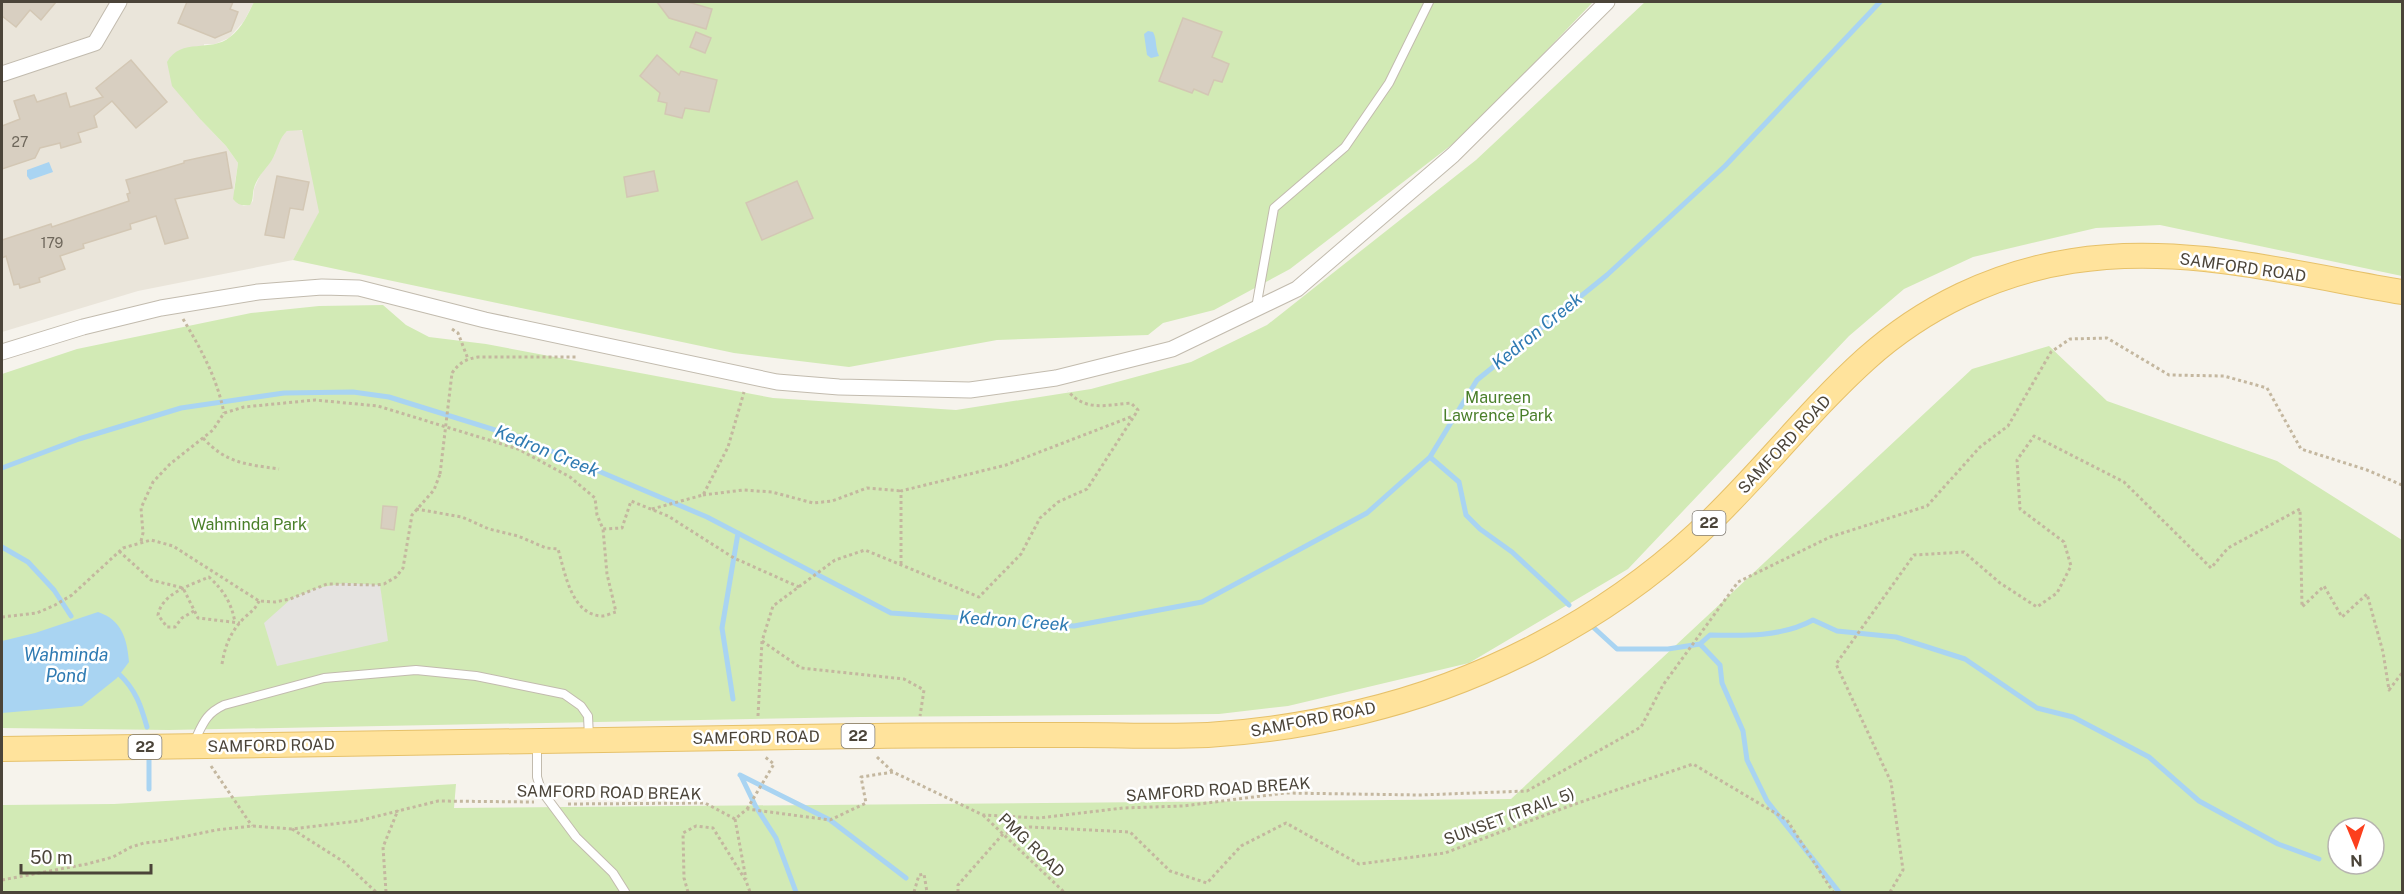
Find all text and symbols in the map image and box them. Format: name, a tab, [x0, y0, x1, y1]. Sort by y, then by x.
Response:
house number: 27	[12, 134, 28, 150]
house number: 179	[41, 235, 64, 251]
street label: SAMFORD ROAD	[2179, 249, 2307, 286]
water label: Kedron Creek	[1487, 288, 1586, 374]
park label: Maureen Lawrence Park	[1443, 388, 1553, 425]
street label: SAMFORD ROAD	[1734, 391, 1835, 497]
water label: Kedron Creek	[492, 420, 603, 481]
road number: 22	[1692, 511, 1726, 535]
park label: Wahminda Park	[191, 515, 307, 534]
water label: Kedron Creek	[958, 606, 1070, 635]
water label: Wahminda Pond	[24, 644, 108, 686]
street label: SAMFORD ROAD	[1249, 698, 1377, 741]
road number: 22	[842, 724, 874, 748]
street label: SAMFORD ROAD	[692, 727, 820, 748]
road number: 22	[128, 735, 162, 759]
street label: SAMFORD ROAD	[207, 735, 335, 756]
street label: SAMFORD ROAD BREAK	[1125, 774, 1311, 805]
street label: SAMFORD ROAD BREAK	[516, 781, 702, 804]
street label: SUNSET (TRAIL 5)	[1441, 784, 1577, 849]
street label: PMG ROAD	[995, 809, 1069, 881]
north arrow	[2326, 816, 2386, 876]
scale bar	[21, 837, 152, 875]
text: 50 m	[30, 847, 73, 868]
text: N	[2350, 851, 2363, 870]

